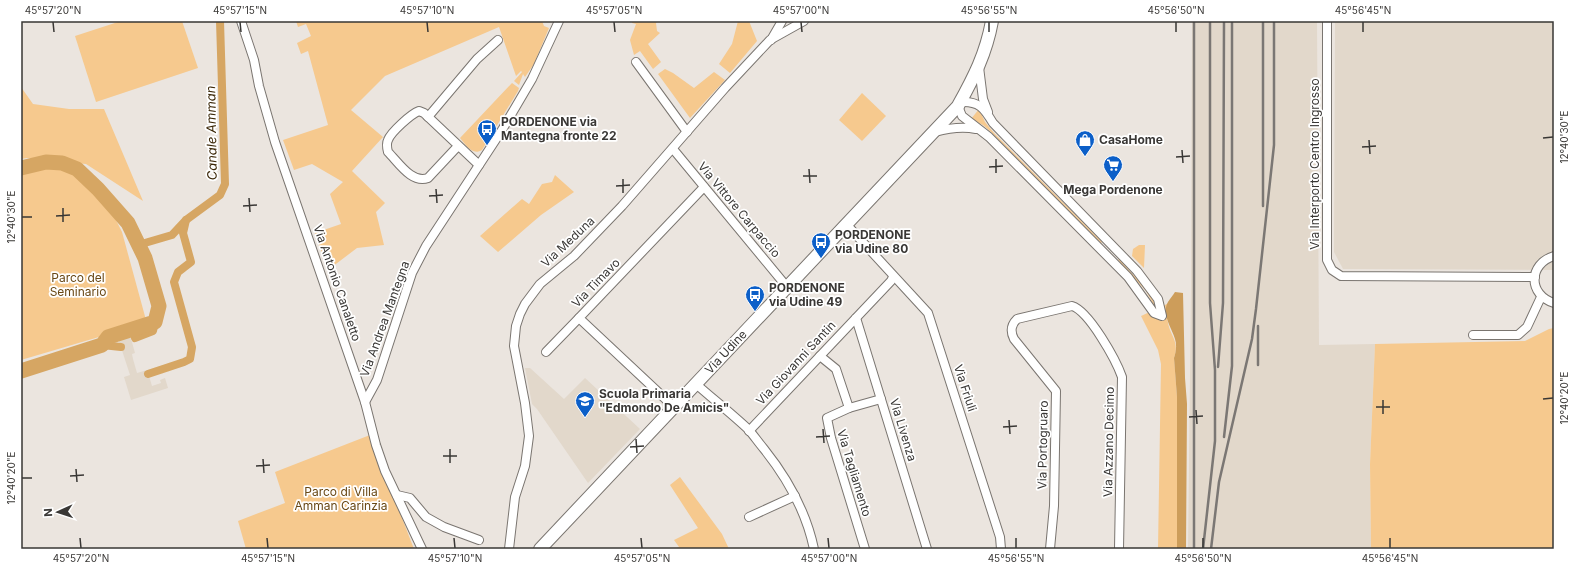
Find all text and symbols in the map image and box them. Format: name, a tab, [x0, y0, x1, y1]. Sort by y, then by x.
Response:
text: 45°57'20"N	[25, 4, 81, 16]
text: 45°57'15"N	[213, 4, 267, 16]
text: 45°57'10"N	[400, 4, 454, 16]
text: 45°57'05"N	[586, 4, 642, 16]
text: 45°57'00"N	[773, 4, 829, 16]
text: 45°56'55"N	[961, 4, 1017, 16]
text: 45°56'50"N	[1148, 4, 1204, 16]
text: 45°56'45"N	[1335, 4, 1391, 16]
street label: Via Interporto Centro Ingrosso	[1307, 78, 1322, 250]
water label: Canale Amman	[202, 85, 220, 181]
text: 12°40'30"E	[1558, 110, 1570, 164]
place label: PORDENONE via Mantegna fronte 22	[501, 114, 617, 143]
bus stop icon: PORDENONE via Mantegna fronte 22	[476, 118, 498, 146]
shop icon: CasaHome	[1074, 129, 1096, 157]
place label: CasaHome	[1099, 132, 1163, 147]
supermarket icon: Mega Pordenone	[1102, 154, 1124, 182]
street label: Via Vittore Carpaccio	[695, 159, 784, 260]
place label: Mega Pordenone	[1063, 182, 1163, 197]
text: 12°40'30"E	[5, 190, 17, 244]
street label: Via Meduna	[538, 213, 597, 270]
street label: Via Antonio Canaletto	[311, 223, 364, 343]
place label: PORDENONE via Udine 80	[835, 227, 911, 256]
bus stop icon: PORDENONE via Udine 80	[810, 231, 832, 259]
street label: Via Timavo	[568, 255, 623, 310]
street label: Via Andrea Mantegna	[357, 259, 412, 379]
park label: Parco del Seminario	[50, 270, 106, 299]
place label: PORDENONE via Udine 49	[769, 280, 845, 309]
bus stop icon: PORDENONE via Udine 49	[744, 284, 766, 312]
street label: Via Giovanni Santin	[753, 318, 838, 408]
street label: Via Udine	[702, 327, 750, 377]
street label: Via Friuli	[951, 362, 980, 413]
text: 12°40'20"E	[1558, 371, 1570, 425]
place label: Scuola Primaria "Edmondo De Amicis"	[599, 386, 729, 415]
street label: Via Azzano Decimo	[1100, 387, 1117, 497]
school or university icon: Scuola Primaria "Edmondo De Amicis"	[574, 390, 596, 418]
street label: Via Livenza	[887, 397, 920, 463]
street label: Via Portogruaro	[1034, 400, 1051, 490]
street label: Via Tagliamento	[834, 427, 875, 518]
text: 12°40'20"E	[5, 451, 17, 505]
park label: Parco di Villa Amman Carinzia	[295, 484, 387, 513]
north arrow	[38, 492, 78, 532]
text: N	[41, 508, 55, 517]
text: 45°57'20"N	[53, 552, 109, 564]
text: 45°57'15"N	[241, 552, 295, 564]
text: 45°57'10"N	[428, 552, 482, 564]
text: 45°57'05"N	[614, 552, 670, 564]
text: 45°57'00"N	[801, 552, 857, 564]
text: 45°56'55"N	[988, 552, 1044, 564]
text: 45°56'50"N	[1175, 552, 1231, 564]
text: 45°56'45"N	[1362, 552, 1418, 564]

